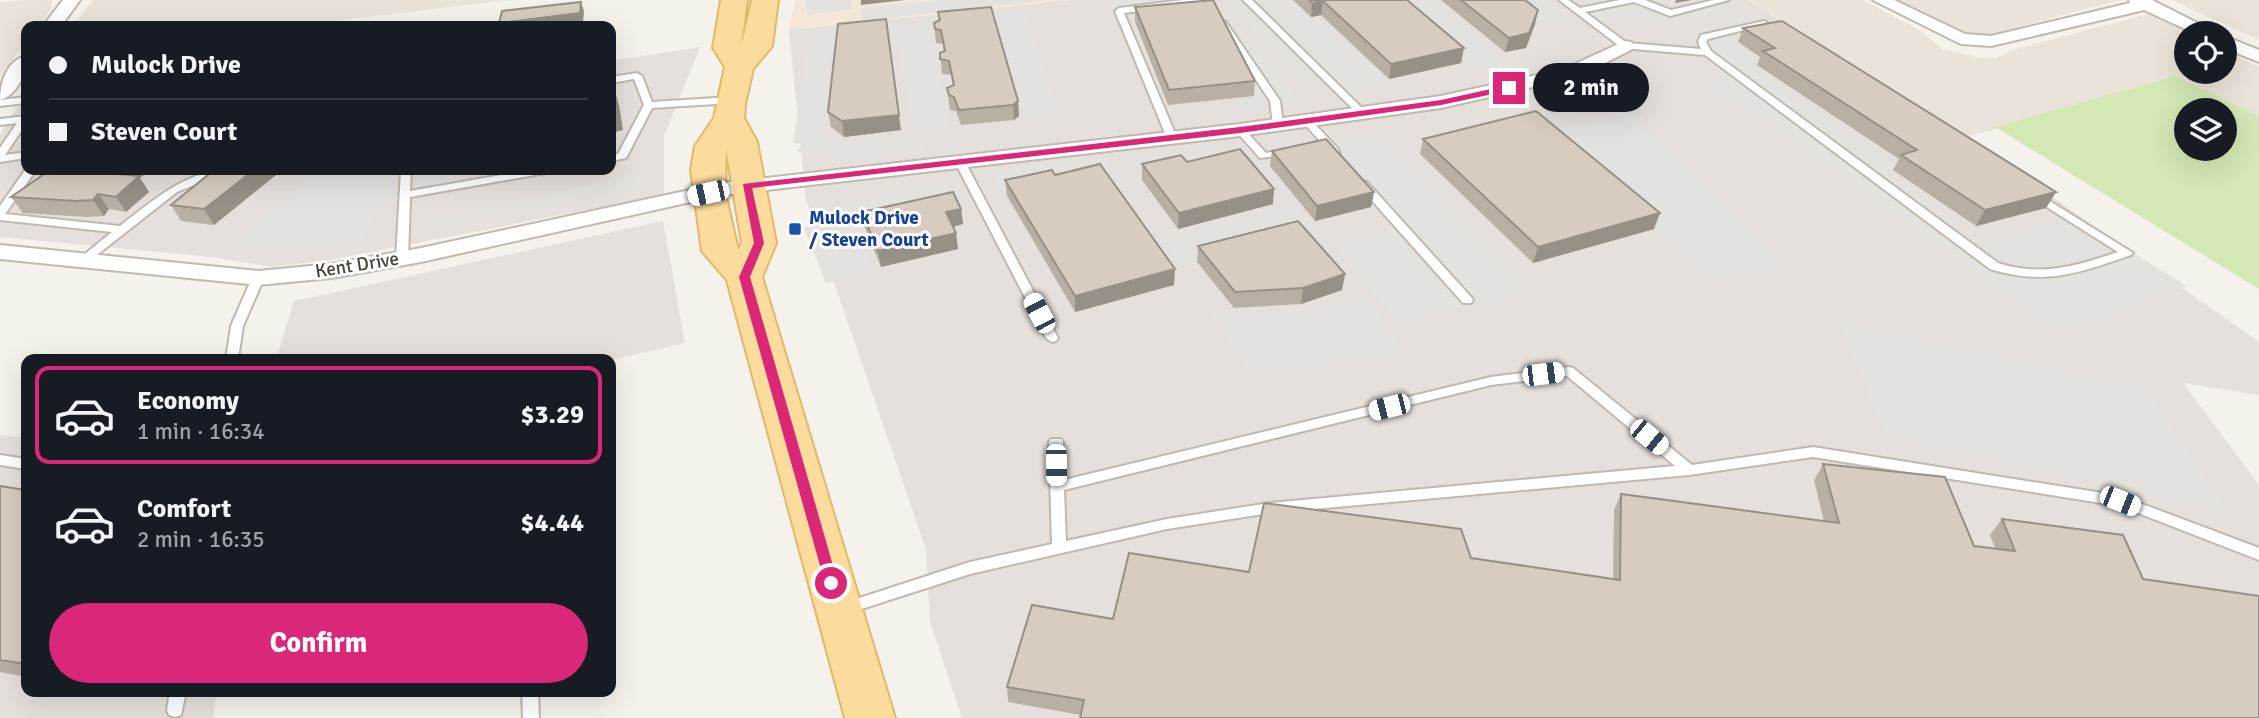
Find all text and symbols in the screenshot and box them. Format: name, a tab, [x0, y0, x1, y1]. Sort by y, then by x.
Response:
map controls	[2174, 21, 2237, 161]
button: locate	[2174, 21, 2237, 84]
text: Mulock Drive	[91, 49, 241, 81]
callout: 2 min	[1534, 64, 1649, 112]
route end	[1493, 72, 1525, 104]
text: 2 min	[1563, 73, 1619, 102]
button: layers	[2174, 98, 2237, 161]
text: Steven Court	[91, 116, 237, 148]
car	[686, 178, 731, 208]
place label: Mulock Drive / Steven Court	[809, 206, 929, 252]
marker: Mulock Drive / Steven Court	[787, 221, 803, 237]
street label: Kent Drive	[314, 247, 400, 283]
car	[1020, 290, 1059, 336]
car	[1521, 361, 1566, 387]
icon: car	[53, 384, 116, 447]
text: Economy	[137, 385, 239, 417]
car	[1367, 392, 1412, 422]
text: $3.29	[520, 399, 584, 431]
car	[1627, 416, 1672, 458]
text: 1 min · 16:34	[137, 417, 265, 446]
car	[1046, 444, 1067, 486]
car	[2097, 483, 2144, 519]
icon: car	[53, 492, 116, 555]
text: Comfort	[137, 493, 231, 525]
text: $4.44	[520, 507, 584, 539]
text: 2 min · 16:35	[137, 525, 265, 554]
route start	[815, 567, 847, 599]
button: Confirm	[49, 603, 588, 683]

